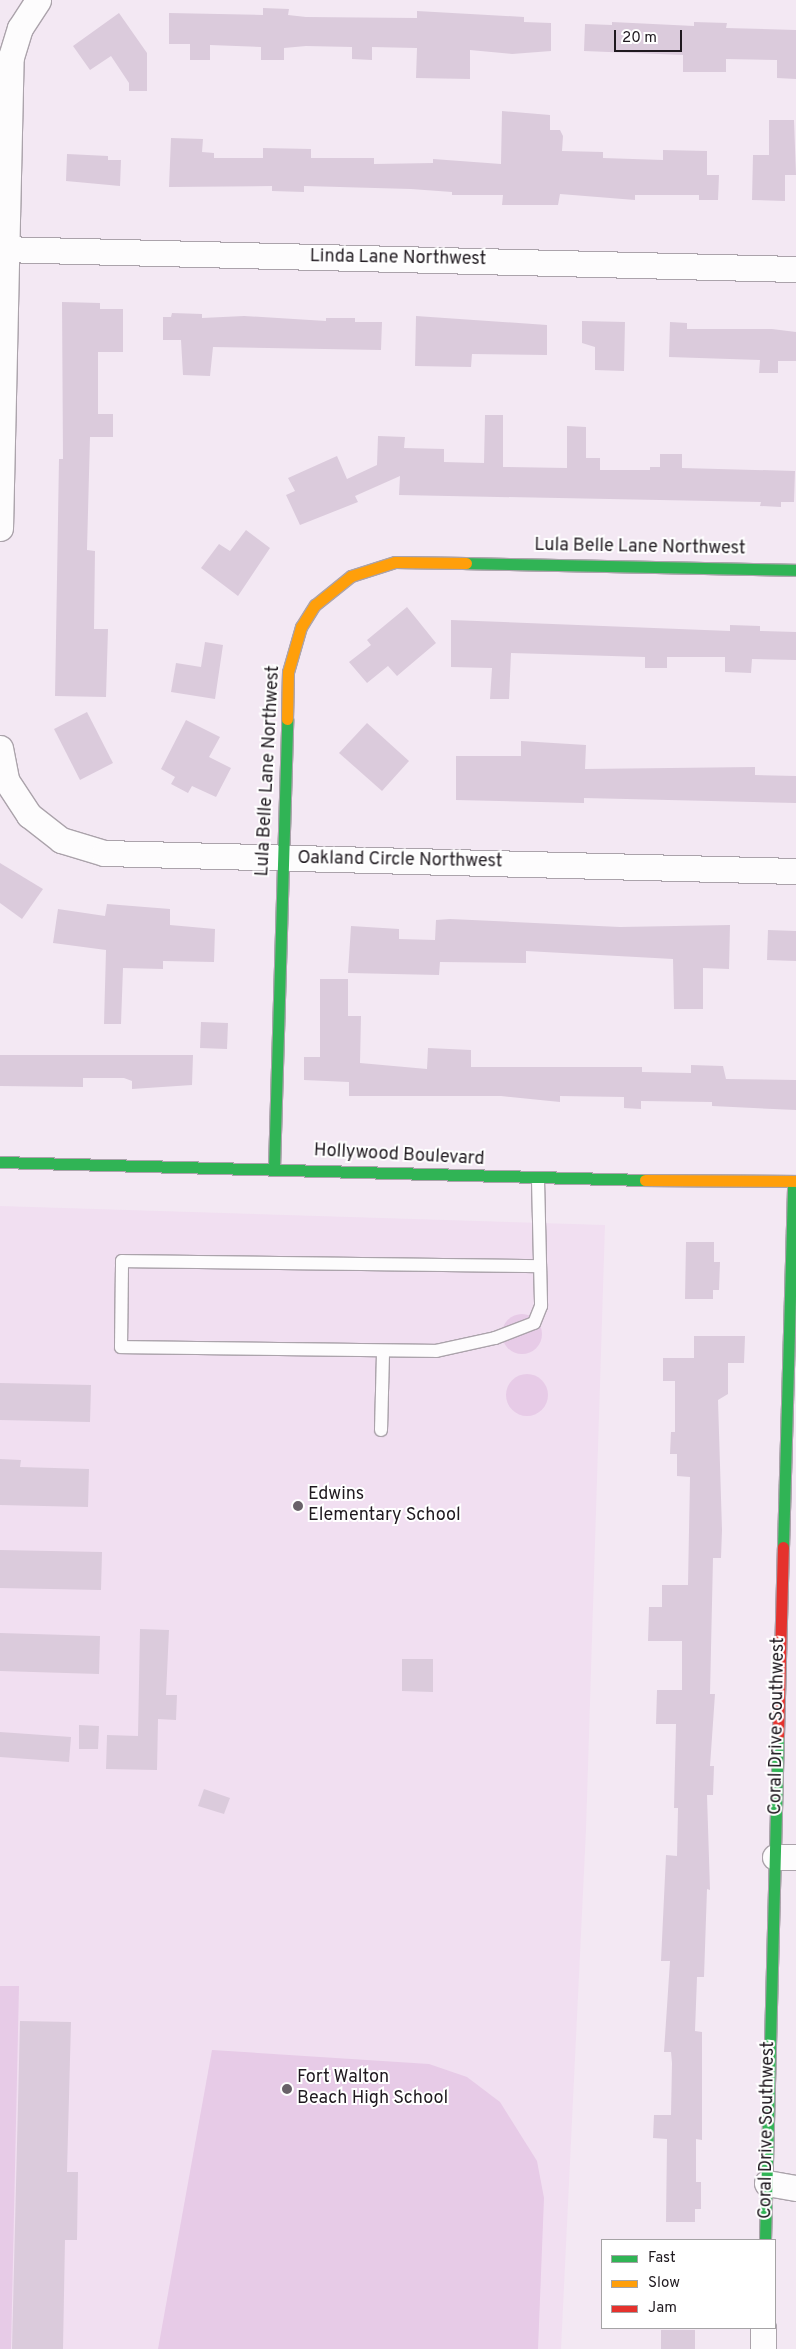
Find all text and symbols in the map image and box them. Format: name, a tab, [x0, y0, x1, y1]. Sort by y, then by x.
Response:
scale bar	[616, 20, 684, 52]
text: 20 m	[622, 29, 657, 48]
street label: Linda Lane Northwest	[310, 247, 486, 271]
street label: Lula Belle Lane Northwest	[534, 535, 746, 561]
street label: Lula Belle Lane Northwest	[253, 665, 285, 877]
street label: Oakland Circle Northwest	[297, 848, 503, 874]
street label: Hollywood Boulevard	[313, 1141, 485, 1171]
place label: Edwins Elementary School	[308, 1485, 461, 1528]
marker: Edwins Elementary School	[292, 1500, 304, 1512]
street label: Coral Drive Southwest	[766, 1637, 790, 1815]
street label: Coral Drive Southwest	[756, 2041, 780, 2219]
place label: Fort Walton Beach High School	[297, 2068, 448, 2110]
marker: Fort Walton Beach High School	[281, 2083, 293, 2095]
legend	[601, 2239, 776, 2329]
text: Fast	[648, 2249, 676, 2268]
text: Slow	[648, 2274, 680, 2293]
text: Jam	[648, 2299, 677, 2318]

